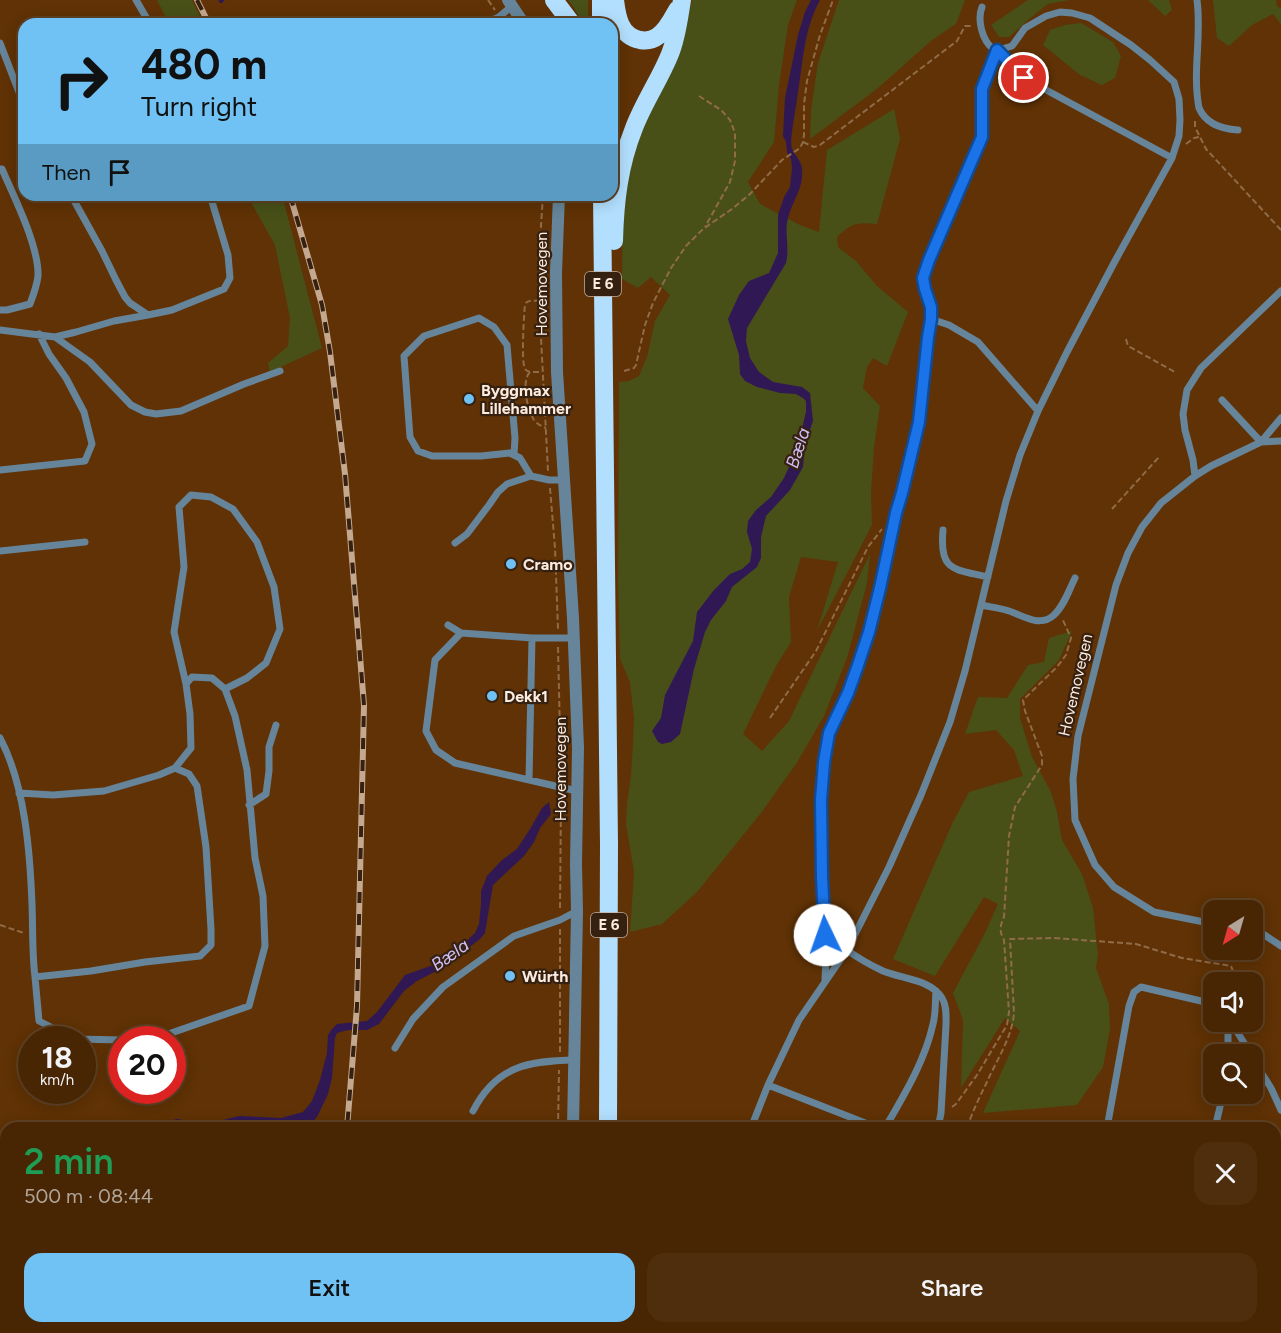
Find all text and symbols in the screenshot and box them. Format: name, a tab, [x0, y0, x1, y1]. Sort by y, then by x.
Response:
text: 480 m	[141, 39, 267, 90]
icon: right	[42, 42, 120, 120]
pin	[998, 52, 1049, 103]
icon: arrive	[1007, 61, 1040, 94]
text: Turn right	[141, 90, 257, 123]
icon: arrive	[103, 156, 136, 189]
text: Then	[42, 159, 91, 186]
street label: Hovemovegen	[532, 232, 551, 336]
road number: E 6	[585, 272, 621, 296]
place label: Byggmax Lillehammer	[481, 381, 571, 418]
marker: Byggmax Lillehammer	[462, 392, 476, 406]
water label: Bæla	[781, 425, 815, 471]
place label: Cramo	[523, 555, 572, 574]
marker: Cramo	[504, 557, 518, 571]
street label: Hovemovegen	[1054, 632, 1097, 738]
place label: Dekk1	[504, 687, 548, 706]
marker: Dekk1	[485, 689, 499, 703]
street label: Hovemovegen	[551, 717, 570, 821]
north arrow	[1203, 900, 1263, 960]
map controls	[1203, 900, 1263, 1104]
position arrow	[793, 903, 857, 967]
road number: E 6	[591, 913, 627, 937]
water label: Bæla	[427, 934, 474, 976]
place label: Würth	[522, 967, 568, 986]
marker: Würth	[503, 969, 517, 983]
button: sound	[1203, 972, 1263, 1032]
speed limit sign: 20	[108, 1026, 186, 1104]
text: 18	[41, 1039, 73, 1076]
button: search	[1203, 1044, 1263, 1104]
text: km/h	[40, 1071, 74, 1089]
text: 2 min	[24, 1140, 114, 1183]
button: close	[1194, 1142, 1257, 1205]
text: 500 m · 08:44	[24, 1184, 153, 1208]
button: Exit	[24, 1253, 635, 1322]
button: Share	[647, 1253, 1257, 1322]

